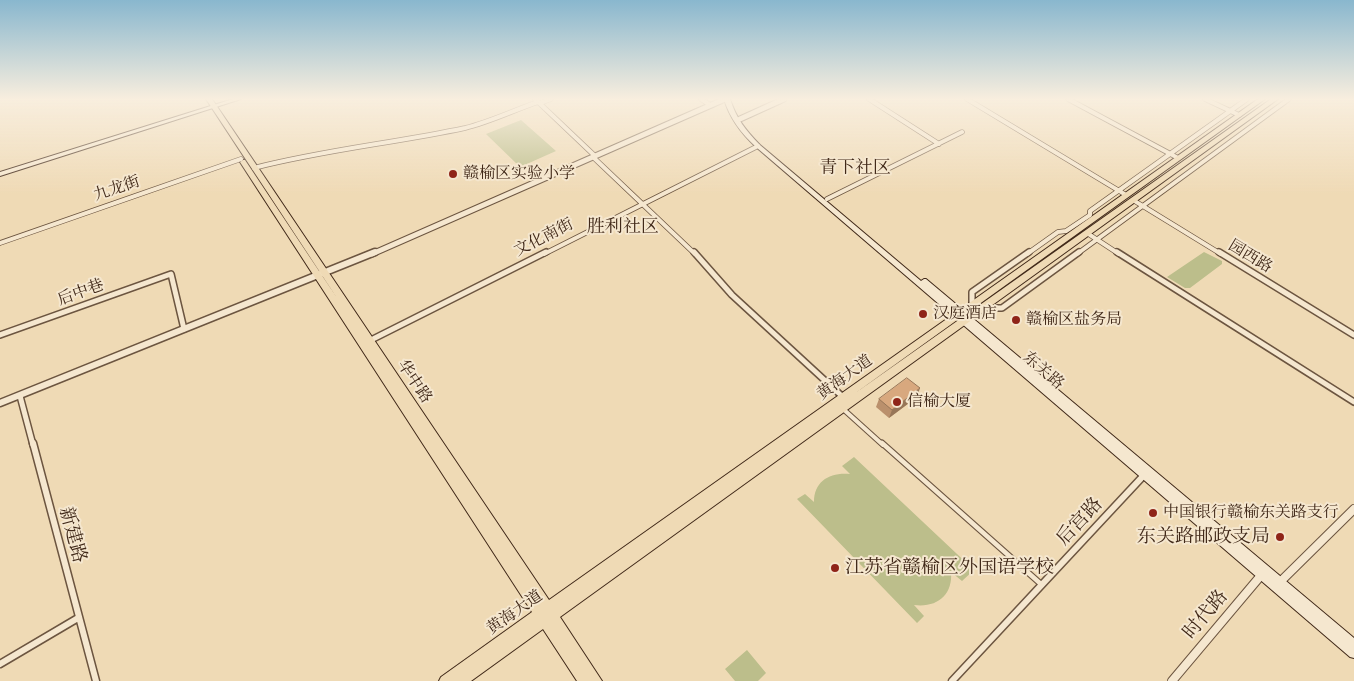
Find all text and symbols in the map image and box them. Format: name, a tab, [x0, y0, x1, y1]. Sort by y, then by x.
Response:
district label: 青下社区	[819, 158, 891, 180]
place label: 赣榆区实验小学	[463, 164, 575, 184]
marker: 赣榆区实验小学	[447, 168, 459, 180]
street label: 九龙街	[91, 172, 143, 206]
street label: 文化南街	[511, 215, 577, 261]
district label: 胜利社区	[587, 217, 659, 239]
street label: 园西路	[1224, 236, 1276, 278]
street label: 后中巷	[55, 276, 107, 310]
place label: 汉庭酒店	[933, 304, 997, 324]
marker: 汉庭酒店	[917, 308, 929, 320]
place label: 赣榆区盐务局	[1026, 310, 1122, 330]
marker: 赣榆区盐务局	[1010, 314, 1022, 326]
street label: 东关路	[1019, 348, 1067, 394]
street label: 黄海大道	[813, 351, 877, 405]
street label: 华中路	[393, 357, 435, 407]
place label: 信榆大厦	[907, 392, 971, 412]
marker: 信榆大厦	[891, 396, 903, 408]
street label: 后宫路	[1052, 493, 1108, 551]
place label: 中国银行赣榆东关路支行	[1163, 503, 1339, 523]
street label: 新建路	[54, 505, 90, 565]
marker: 中国银行赣榆东关路支行	[1147, 507, 1159, 519]
place label: 东关路邮政支局	[1137, 526, 1270, 548]
marker: 东关路邮政支局	[1274, 531, 1286, 543]
place label: 江苏省赣榆区外国语学校	[845, 557, 1054, 579]
marker: 江苏省赣榆区外国语学校	[829, 562, 841, 574]
street label: 时代路	[1179, 586, 1233, 644]
street label: 黄海大道	[483, 587, 547, 639]

